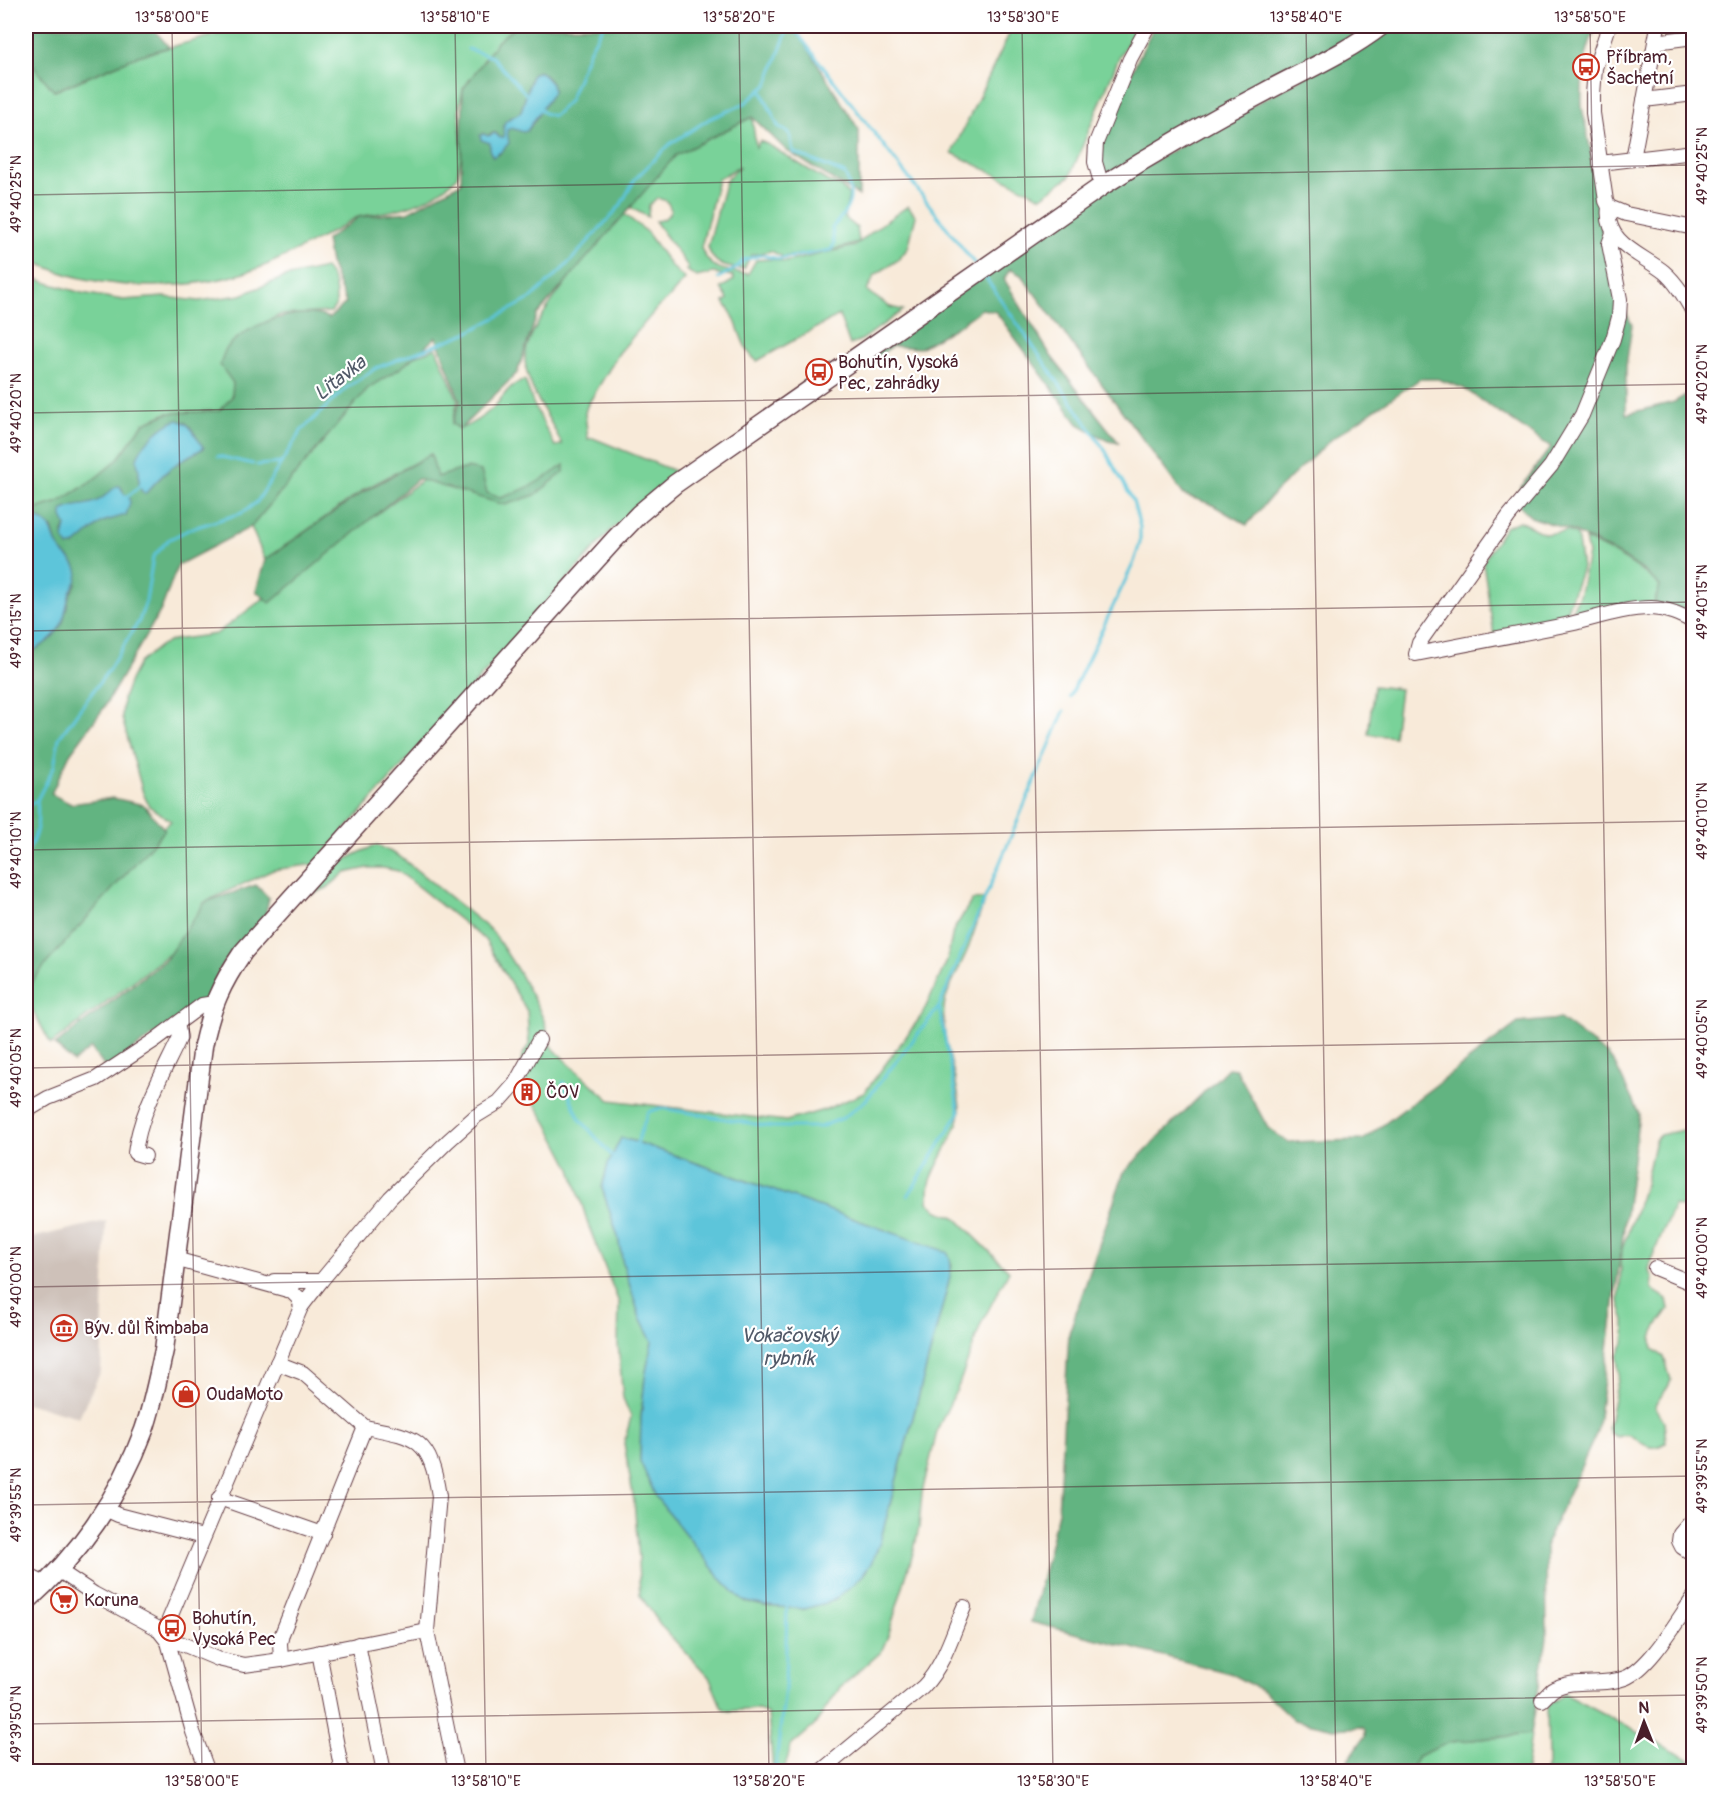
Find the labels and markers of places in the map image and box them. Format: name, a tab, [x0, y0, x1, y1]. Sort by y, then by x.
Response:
place label: Příbram, Šachetní	[1606, 46, 1674, 90]
bus stop icon: Příbram, Šachetní	[1571, 52, 1601, 82]
place label: Bohutín, Vysoká Pec, zahrádky	[838, 351, 958, 395]
bus stop icon: Bohutín, Vysoká Pec, zahrádky	[804, 357, 834, 387]
building icon: ČOV	[512, 1077, 542, 1107]
place label: ČOV	[546, 1081, 579, 1104]
museum icon: Býv. důl Řimbaba	[49, 1313, 79, 1343]
place label: Býv. důl Řimbaba	[84, 1317, 209, 1340]
shop icon: OudaMoto	[171, 1379, 201, 1409]
place label: OudaMoto	[206, 1383, 284, 1406]
supermarket icon: Koruna	[49, 1585, 79, 1615]
place label: Koruna	[84, 1589, 139, 1612]
place label: Bohutín, Vysoká Pec	[192, 1607, 276, 1651]
bus stop icon: Bohutín, Vysoká Pec	[157, 1613, 187, 1643]

